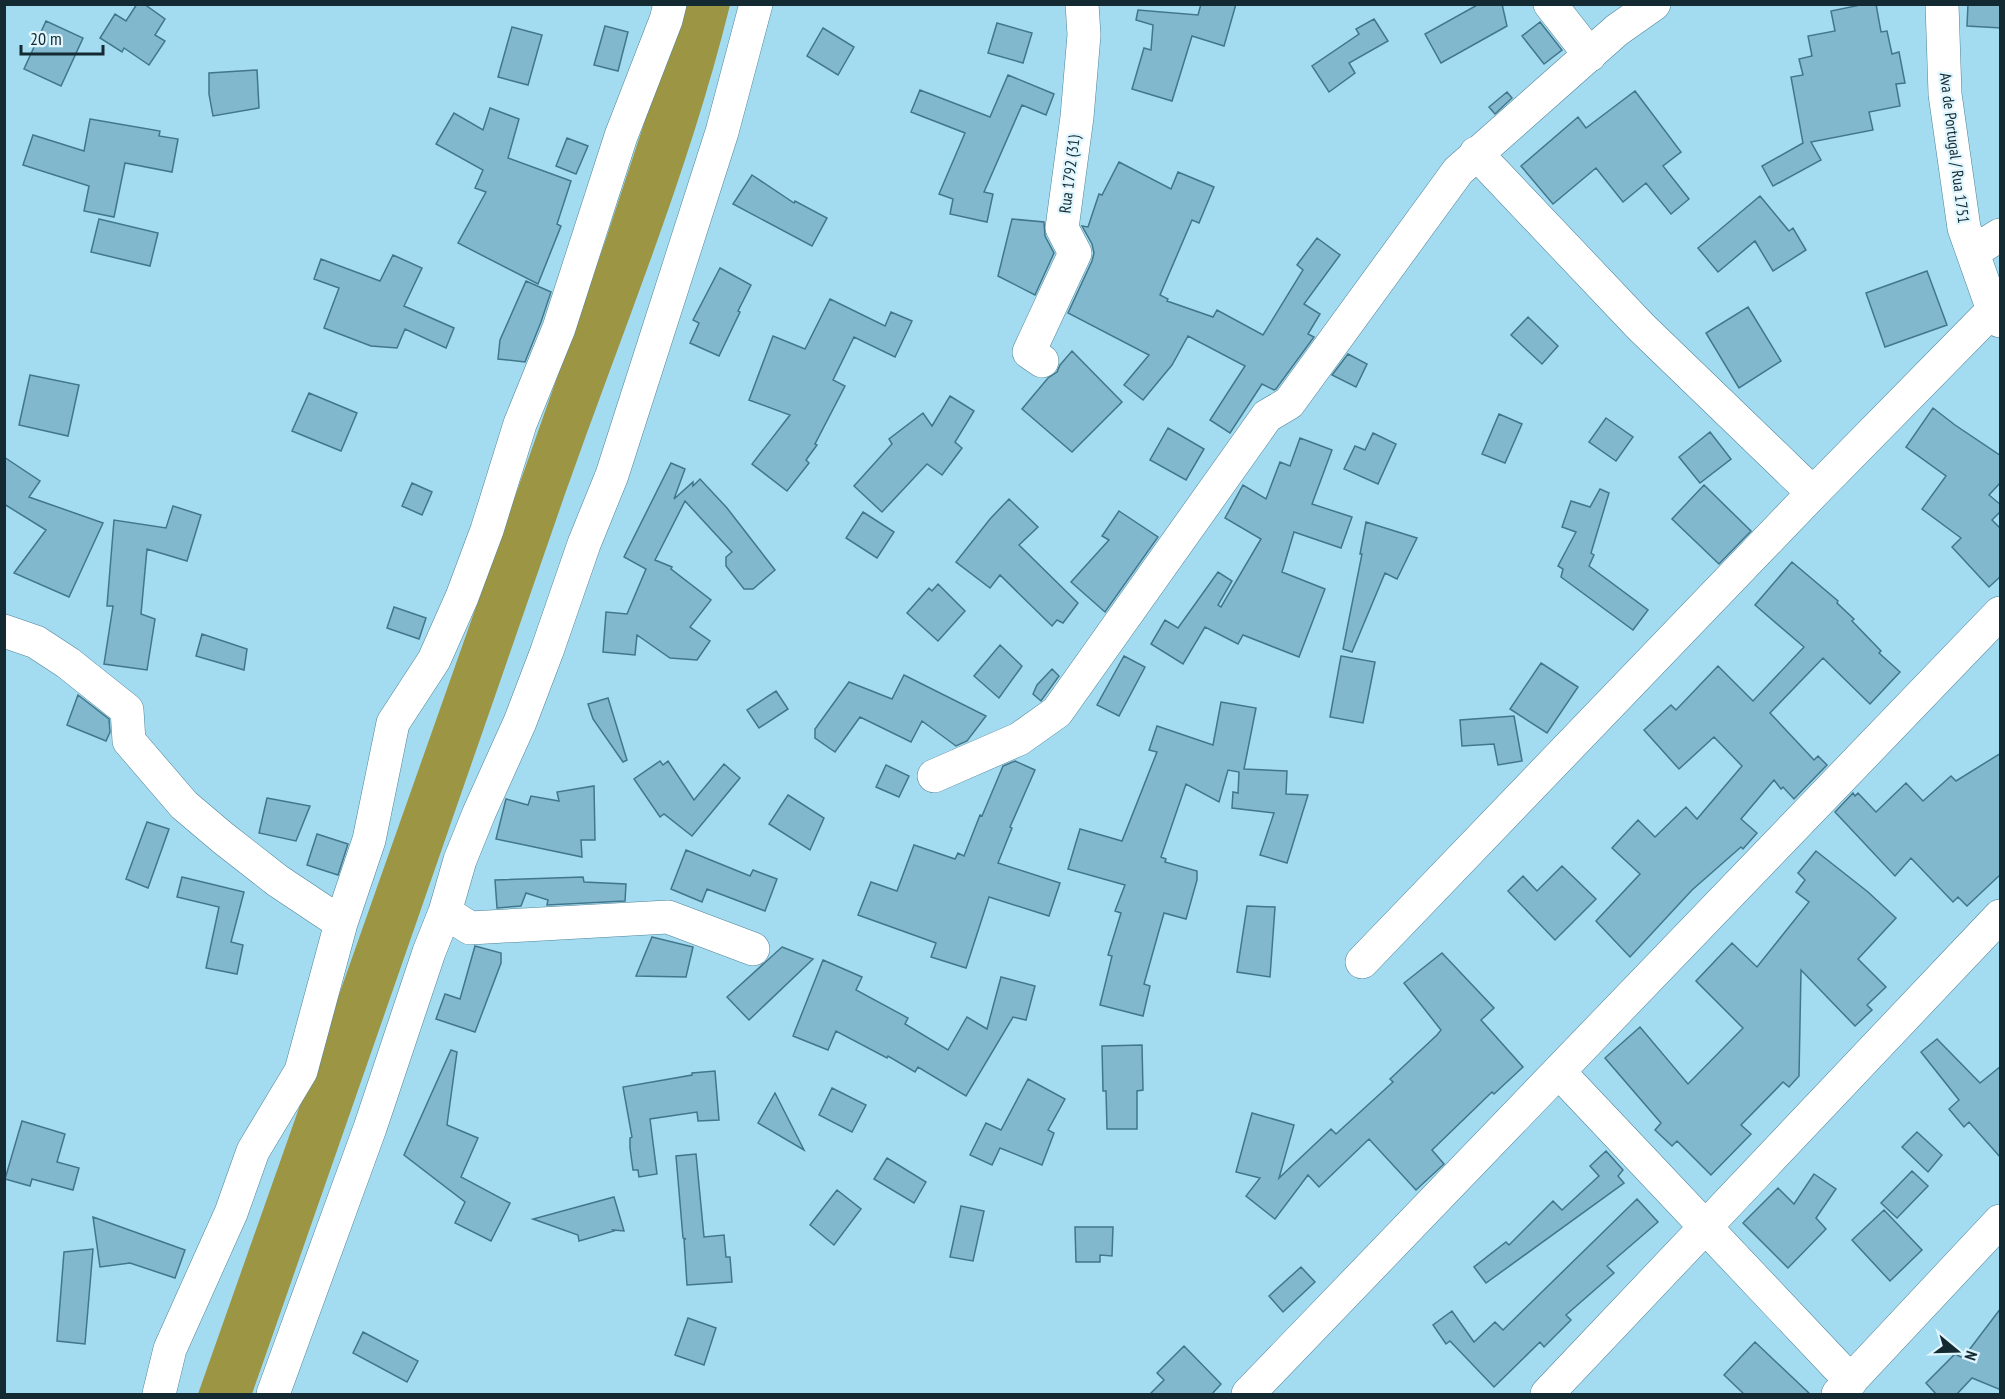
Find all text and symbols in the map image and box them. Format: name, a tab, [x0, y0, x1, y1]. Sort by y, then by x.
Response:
scale bar	[21, 18, 104, 56]
text: 20 m	[30, 27, 62, 50]
street label: Ava de Portugal / Rua 1751	[1936, 72, 1974, 224]
street label: Rua 1792 (31)	[1054, 134, 1084, 214]
north arrow	[1927, 1321, 1987, 1381]
text: N	[1960, 1349, 1982, 1363]

